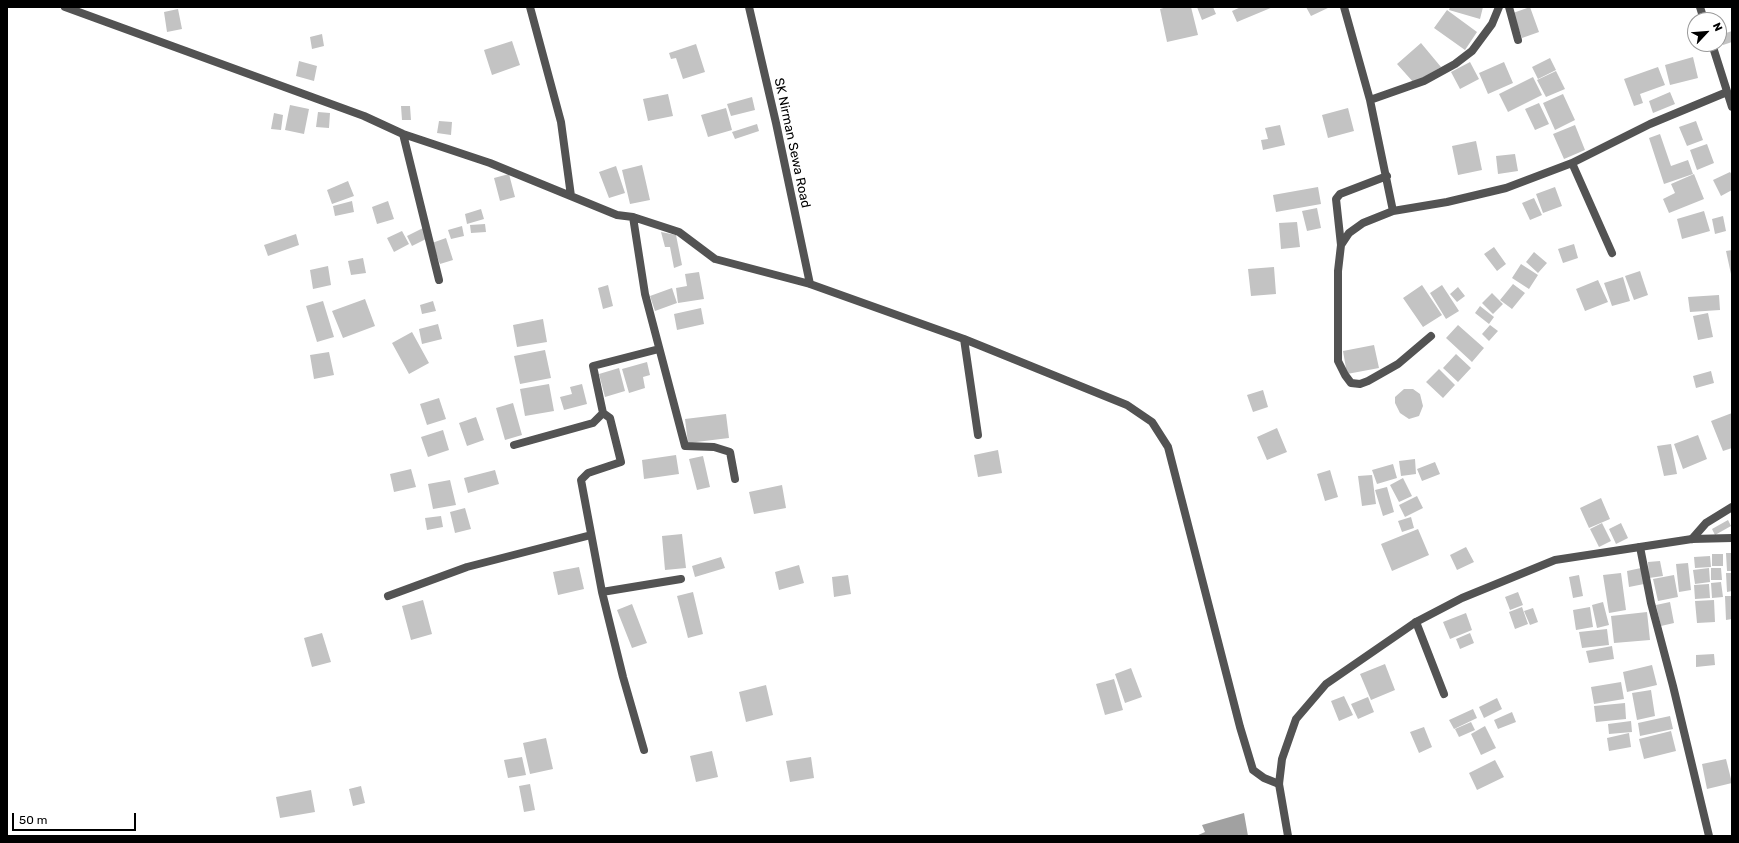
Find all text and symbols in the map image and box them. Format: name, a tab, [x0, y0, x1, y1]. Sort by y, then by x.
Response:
north arrow	[1687, 12, 1727, 52]
text: N	[1710, 21, 1725, 33]
street label: SK Nirman Sewa Road	[771, 77, 813, 209]
scale bar	[14, 805, 138, 831]
text: 50 m	[19, 813, 47, 827]

